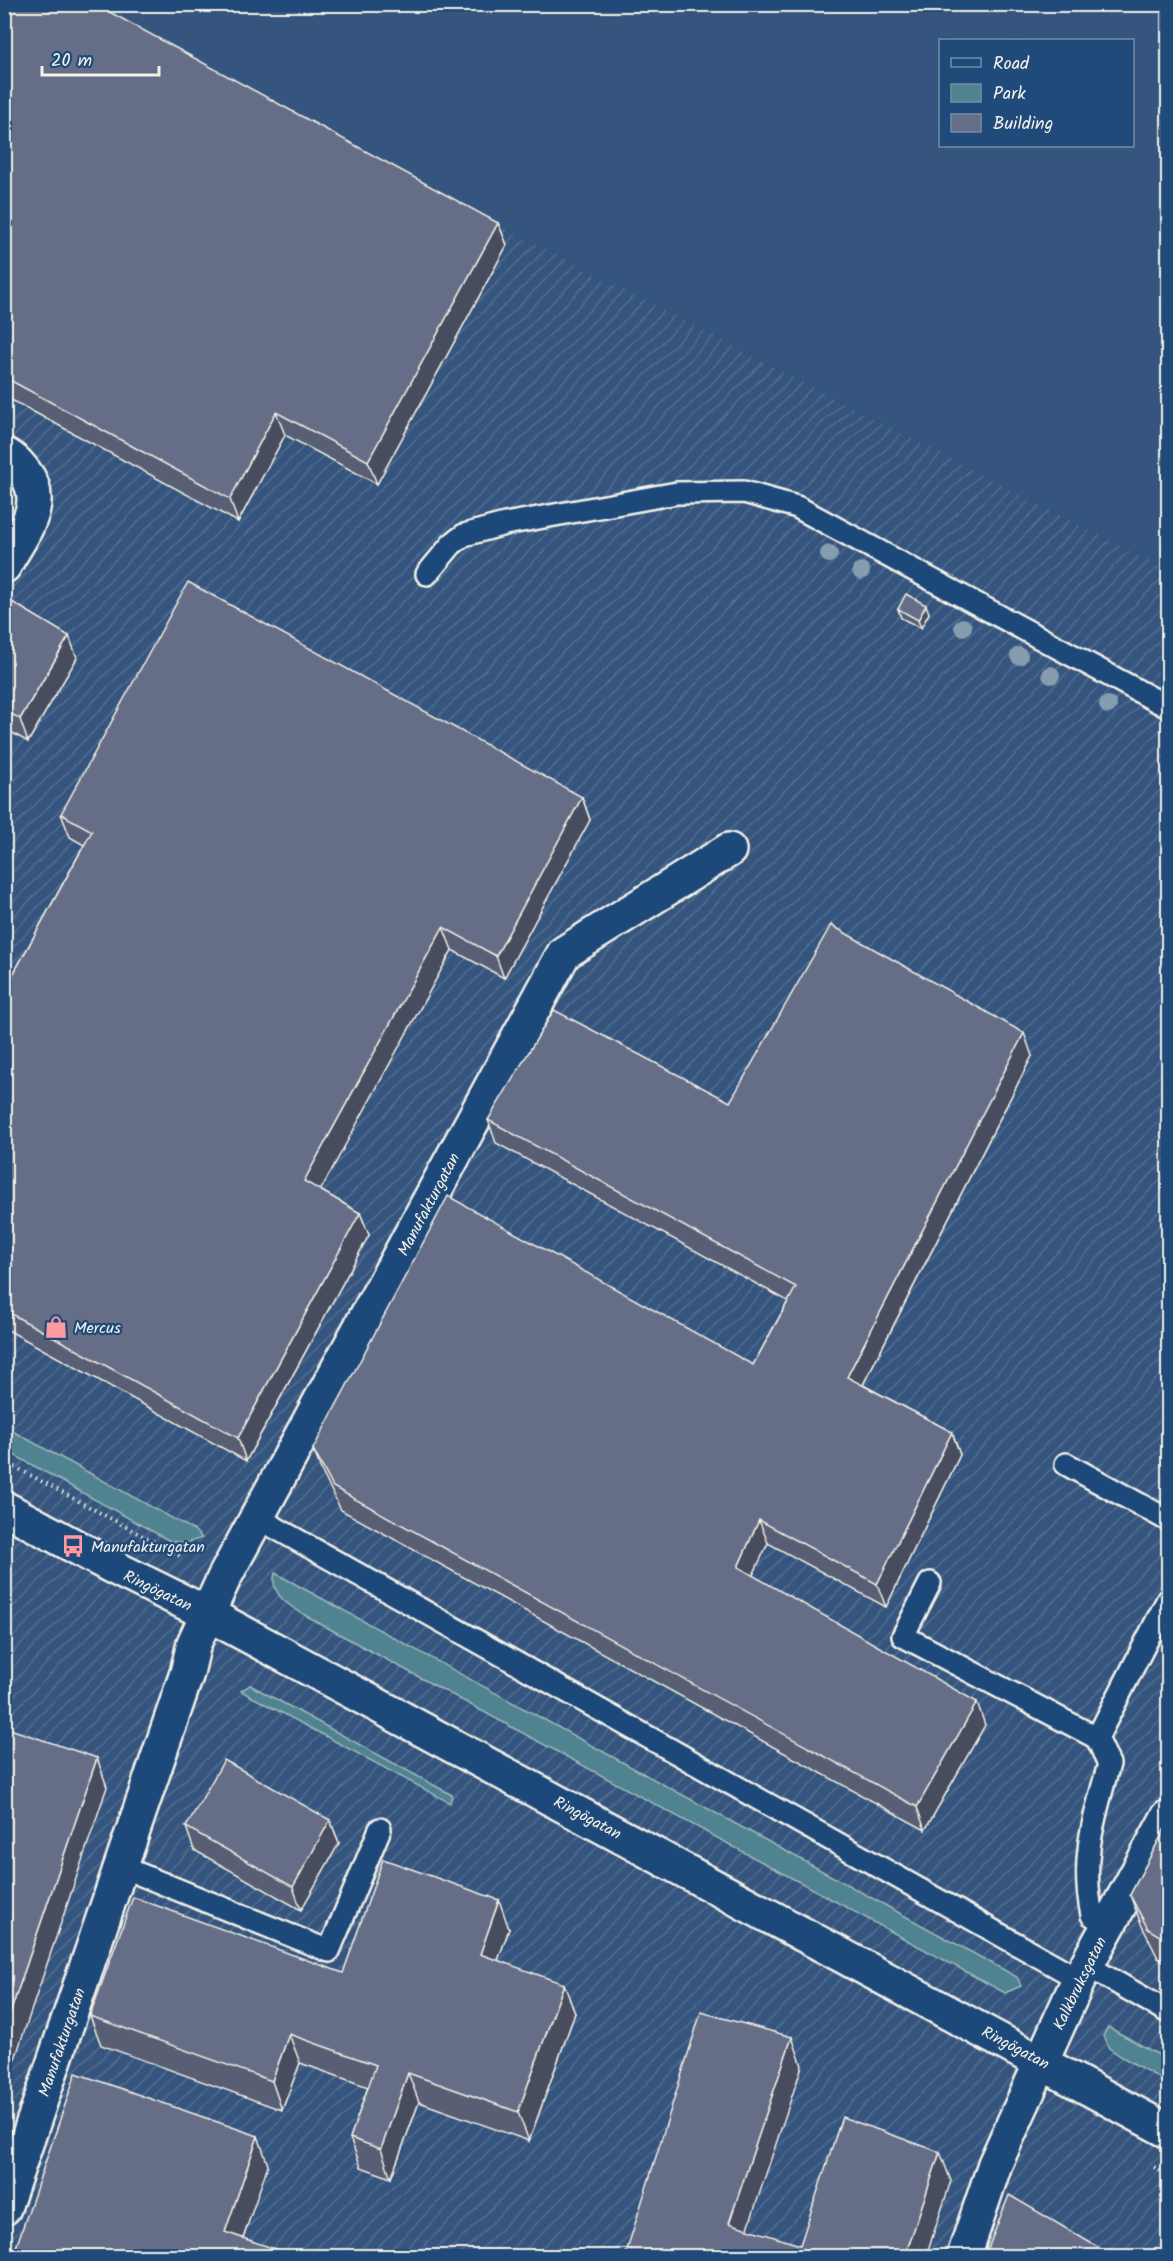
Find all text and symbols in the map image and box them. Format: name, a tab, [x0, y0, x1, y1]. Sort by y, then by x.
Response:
scale bar	[42, 39, 159, 77]
legend	[939, 39, 1134, 147]
text: 20 m	[51, 47, 92, 76]
text: Road	[993, 50, 1030, 79]
text: Park	[993, 80, 1026, 109]
text: Building	[993, 110, 1053, 139]
street label: Manufakturgatan	[392, 1149, 467, 1261]
shop icon: Mercus	[43, 1314, 69, 1340]
place label: Mercus	[74, 1316, 121, 1341]
bus stop icon: Manufakturgatan	[60, 1533, 86, 1559]
place label: Manufakturgatan	[91, 1535, 205, 1560]
street label: Ringögatan	[119, 1564, 196, 1619]
street label: Ringögatan	[549, 1790, 626, 1847]
street label: Kalkbruksgatan	[1047, 1933, 1114, 2035]
street label: Manufakturgatan	[32, 1985, 93, 2100]
street label: Ringögatan	[977, 2020, 1054, 2077]

